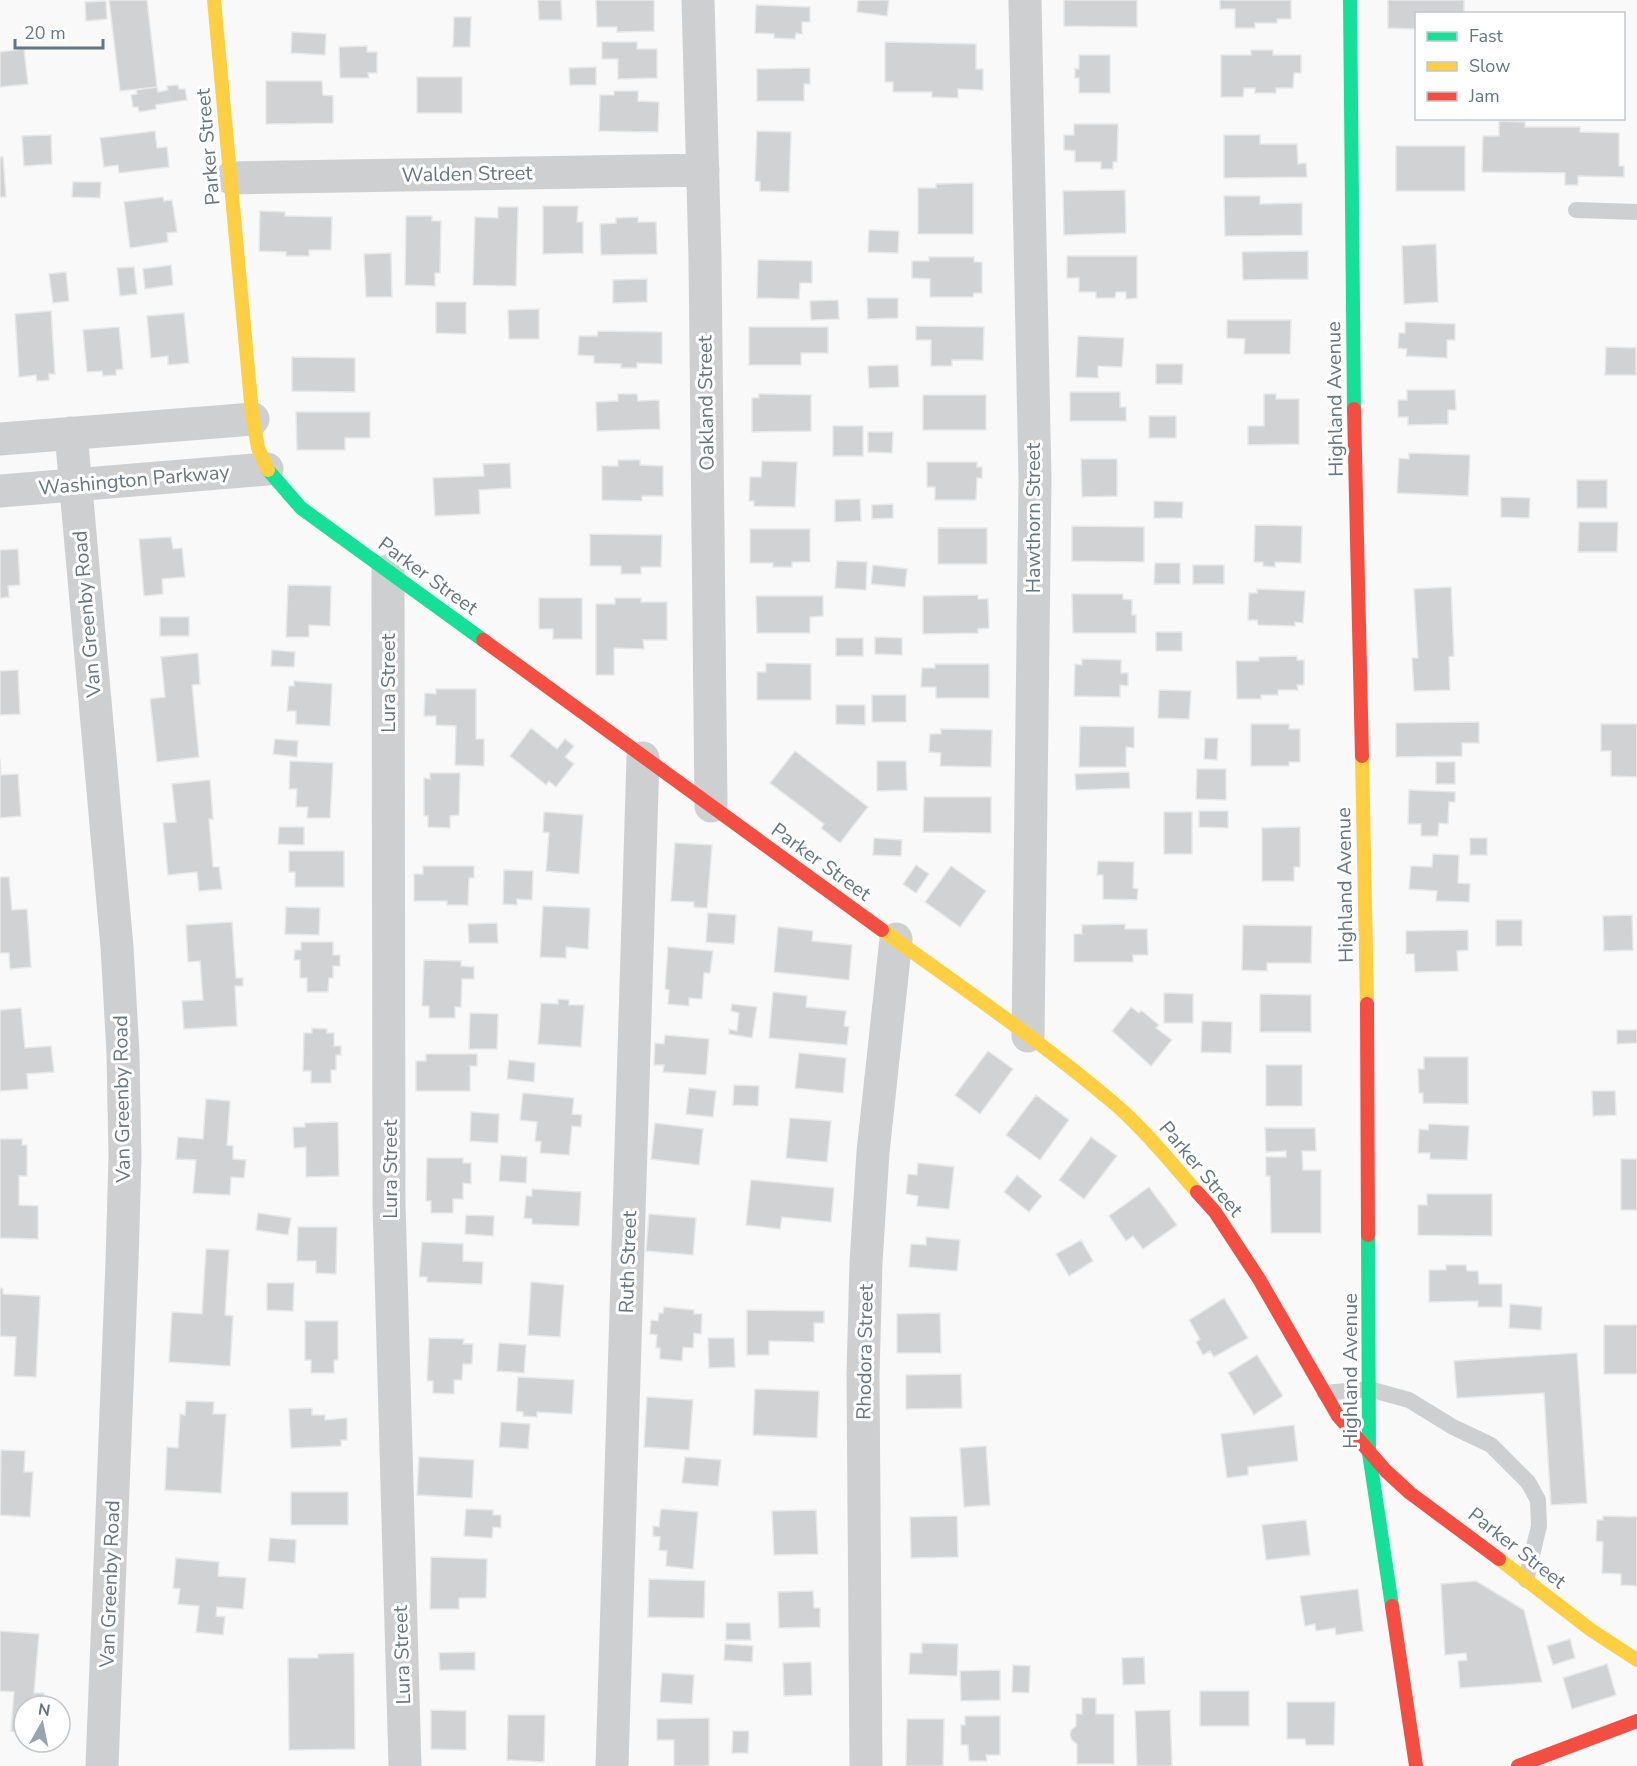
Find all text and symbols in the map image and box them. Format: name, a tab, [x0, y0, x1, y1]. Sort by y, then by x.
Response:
scale bar	[15, 12, 104, 50]
legend	[1415, 12, 1625, 120]
text: 20 m	[24, 21, 66, 45]
text: Fast	[1469, 24, 1504, 48]
text: Slow	[1469, 54, 1510, 78]
text: Jam	[1468, 84, 1500, 108]
street label: Parker Street	[189, 86, 227, 207]
street label: Walden Street	[401, 159, 534, 189]
street label: Highland Avenue	[1320, 321, 1350, 477]
street label: Oakland Street	[691, 334, 721, 471]
street label: Hawthorn Street	[1020, 442, 1047, 593]
street label: Washington Parkway	[37, 458, 231, 502]
street label: Van Greenby Road	[66, 529, 108, 700]
street label: Parker Street	[373, 531, 484, 622]
street label: Lura Street	[375, 632, 402, 733]
street label: Highland Avenue	[1330, 807, 1360, 963]
street label: Parker Street	[766, 817, 877, 908]
street label: Van Greenby Road	[107, 1015, 137, 1184]
street label: Parker Street	[1153, 1115, 1250, 1223]
street label: Lura Street	[377, 1118, 404, 1219]
street label: Ruth Street	[613, 1209, 643, 1314]
street label: Rhodora Street	[850, 1283, 880, 1420]
street label: Highland Avenue	[1337, 1293, 1364, 1449]
street label: Van Greenby Road	[94, 1500, 126, 1669]
street label: Parker Street	[1463, 1501, 1572, 1595]
street label: Lura Street	[387, 1604, 417, 1705]
north arrow	[12, 1694, 72, 1754]
text: N	[37, 1698, 52, 1722]

